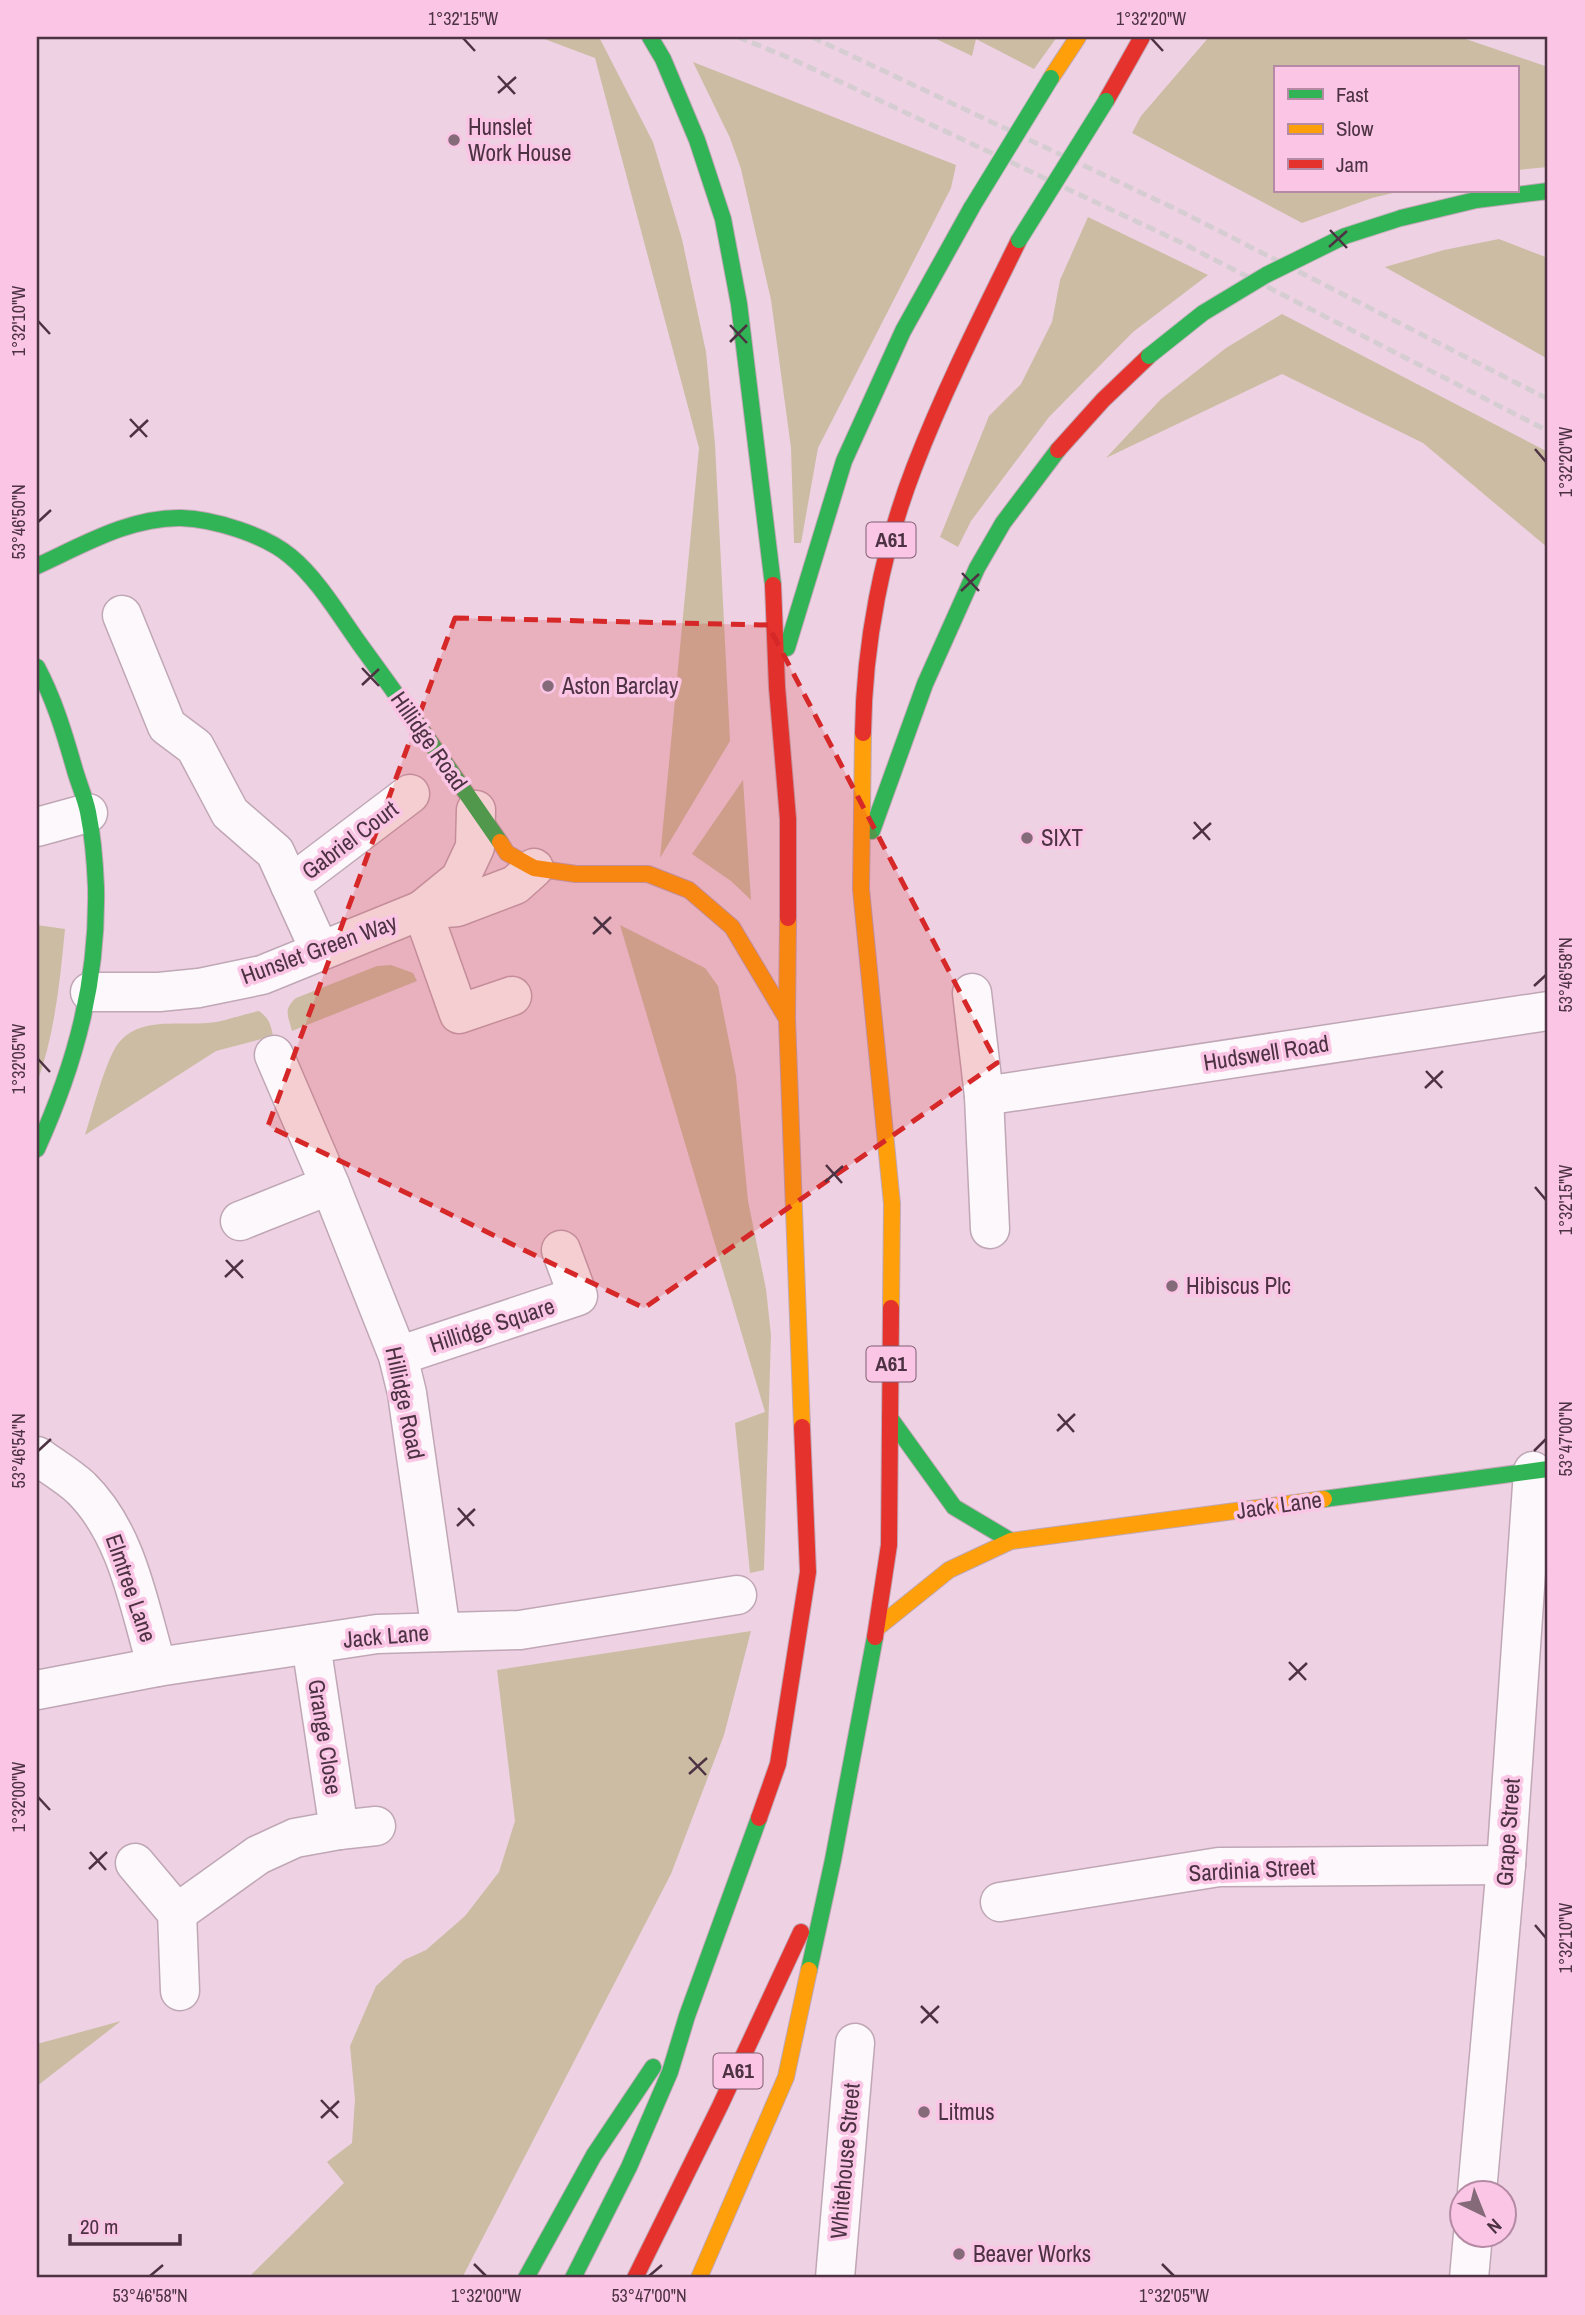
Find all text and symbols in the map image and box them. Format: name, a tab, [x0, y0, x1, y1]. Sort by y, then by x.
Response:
text: 1°32'15"W	[428, 6, 498, 31]
text: 1°32'20"W	[1116, 6, 1186, 31]
legend	[1274, 66, 1518, 192]
text: Fast	[1336, 80, 1369, 109]
place label: Hunslet Work House	[468, 111, 571, 168]
text: Slow	[1336, 114, 1374, 143]
marker: Hunslet Work House	[446, 132, 462, 148]
text: Jam	[1336, 150, 1369, 179]
text: 1°32'10"W	[6, 286, 31, 356]
text: 1°32'20"W	[1553, 427, 1578, 497]
text: 53°46'50"N	[6, 484, 31, 560]
road number: A61	[866, 522, 916, 558]
place label: Aston Barclay	[561, 670, 679, 701]
marker: Aston Barclay	[540, 678, 556, 694]
street label: Hillidge Road	[384, 685, 475, 796]
street label: Gabriel Court	[295, 793, 404, 886]
place label: SIXT	[1041, 822, 1083, 853]
marker: SIXT	[1019, 830, 1035, 846]
street label: Hunslet Green Way	[237, 906, 402, 991]
text: 53°46'58"N	[1553, 937, 1578, 1013]
text: 1°32'05"W	[6, 1024, 31, 1094]
street label: Hudswell Road	[1201, 1027, 1331, 1078]
text: 1°32'15"W	[1553, 1165, 1578, 1235]
place label: Hibiscus Plc	[1186, 1270, 1291, 1301]
marker: Hibiscus Plc	[1164, 1278, 1180, 1294]
street label: Hillidge Square	[425, 1290, 558, 1359]
street label: Hillidge Road	[378, 1344, 433, 1462]
road number: A61	[866, 1346, 916, 1382]
text: 53°47'00"N	[1553, 1401, 1578, 1477]
text: 53°46'54"N	[6, 1413, 31, 1489]
street label: Jack Lane	[1234, 1483, 1324, 1526]
street label: Elmtree Lane	[99, 1530, 164, 1646]
street label: Jack Lane	[342, 1616, 430, 1655]
street label: Grange Close	[301, 1677, 350, 1797]
text: 1°32'00"W	[6, 1762, 31, 1832]
street label: Grape Street	[1488, 1777, 1527, 1887]
street label: Sardinia Street	[1188, 1851, 1316, 1888]
text: 1°32'10"W	[1553, 1903, 1578, 1973]
road number: A61	[714, 2054, 762, 2088]
street label: Whitehouse Street	[822, 2082, 867, 2240]
place label: Litmus	[938, 2096, 995, 2127]
marker: Litmus	[916, 2104, 932, 2120]
north arrow	[1448, 2178, 1518, 2248]
scale bar	[70, 2203, 180, 2247]
text: 20 m	[80, 2212, 118, 2241]
text: N	[1482, 2213, 1508, 2240]
place label: Beaver Works	[973, 2238, 1091, 2269]
marker: Beaver Works	[951, 2246, 967, 2262]
text: 53°46'58"N	[112, 2283, 188, 2308]
text: 1°32'00"W	[451, 2283, 521, 2308]
text: 53°47'00"N	[611, 2283, 687, 2308]
text: 1°32'05"W	[1139, 2283, 1209, 2308]

